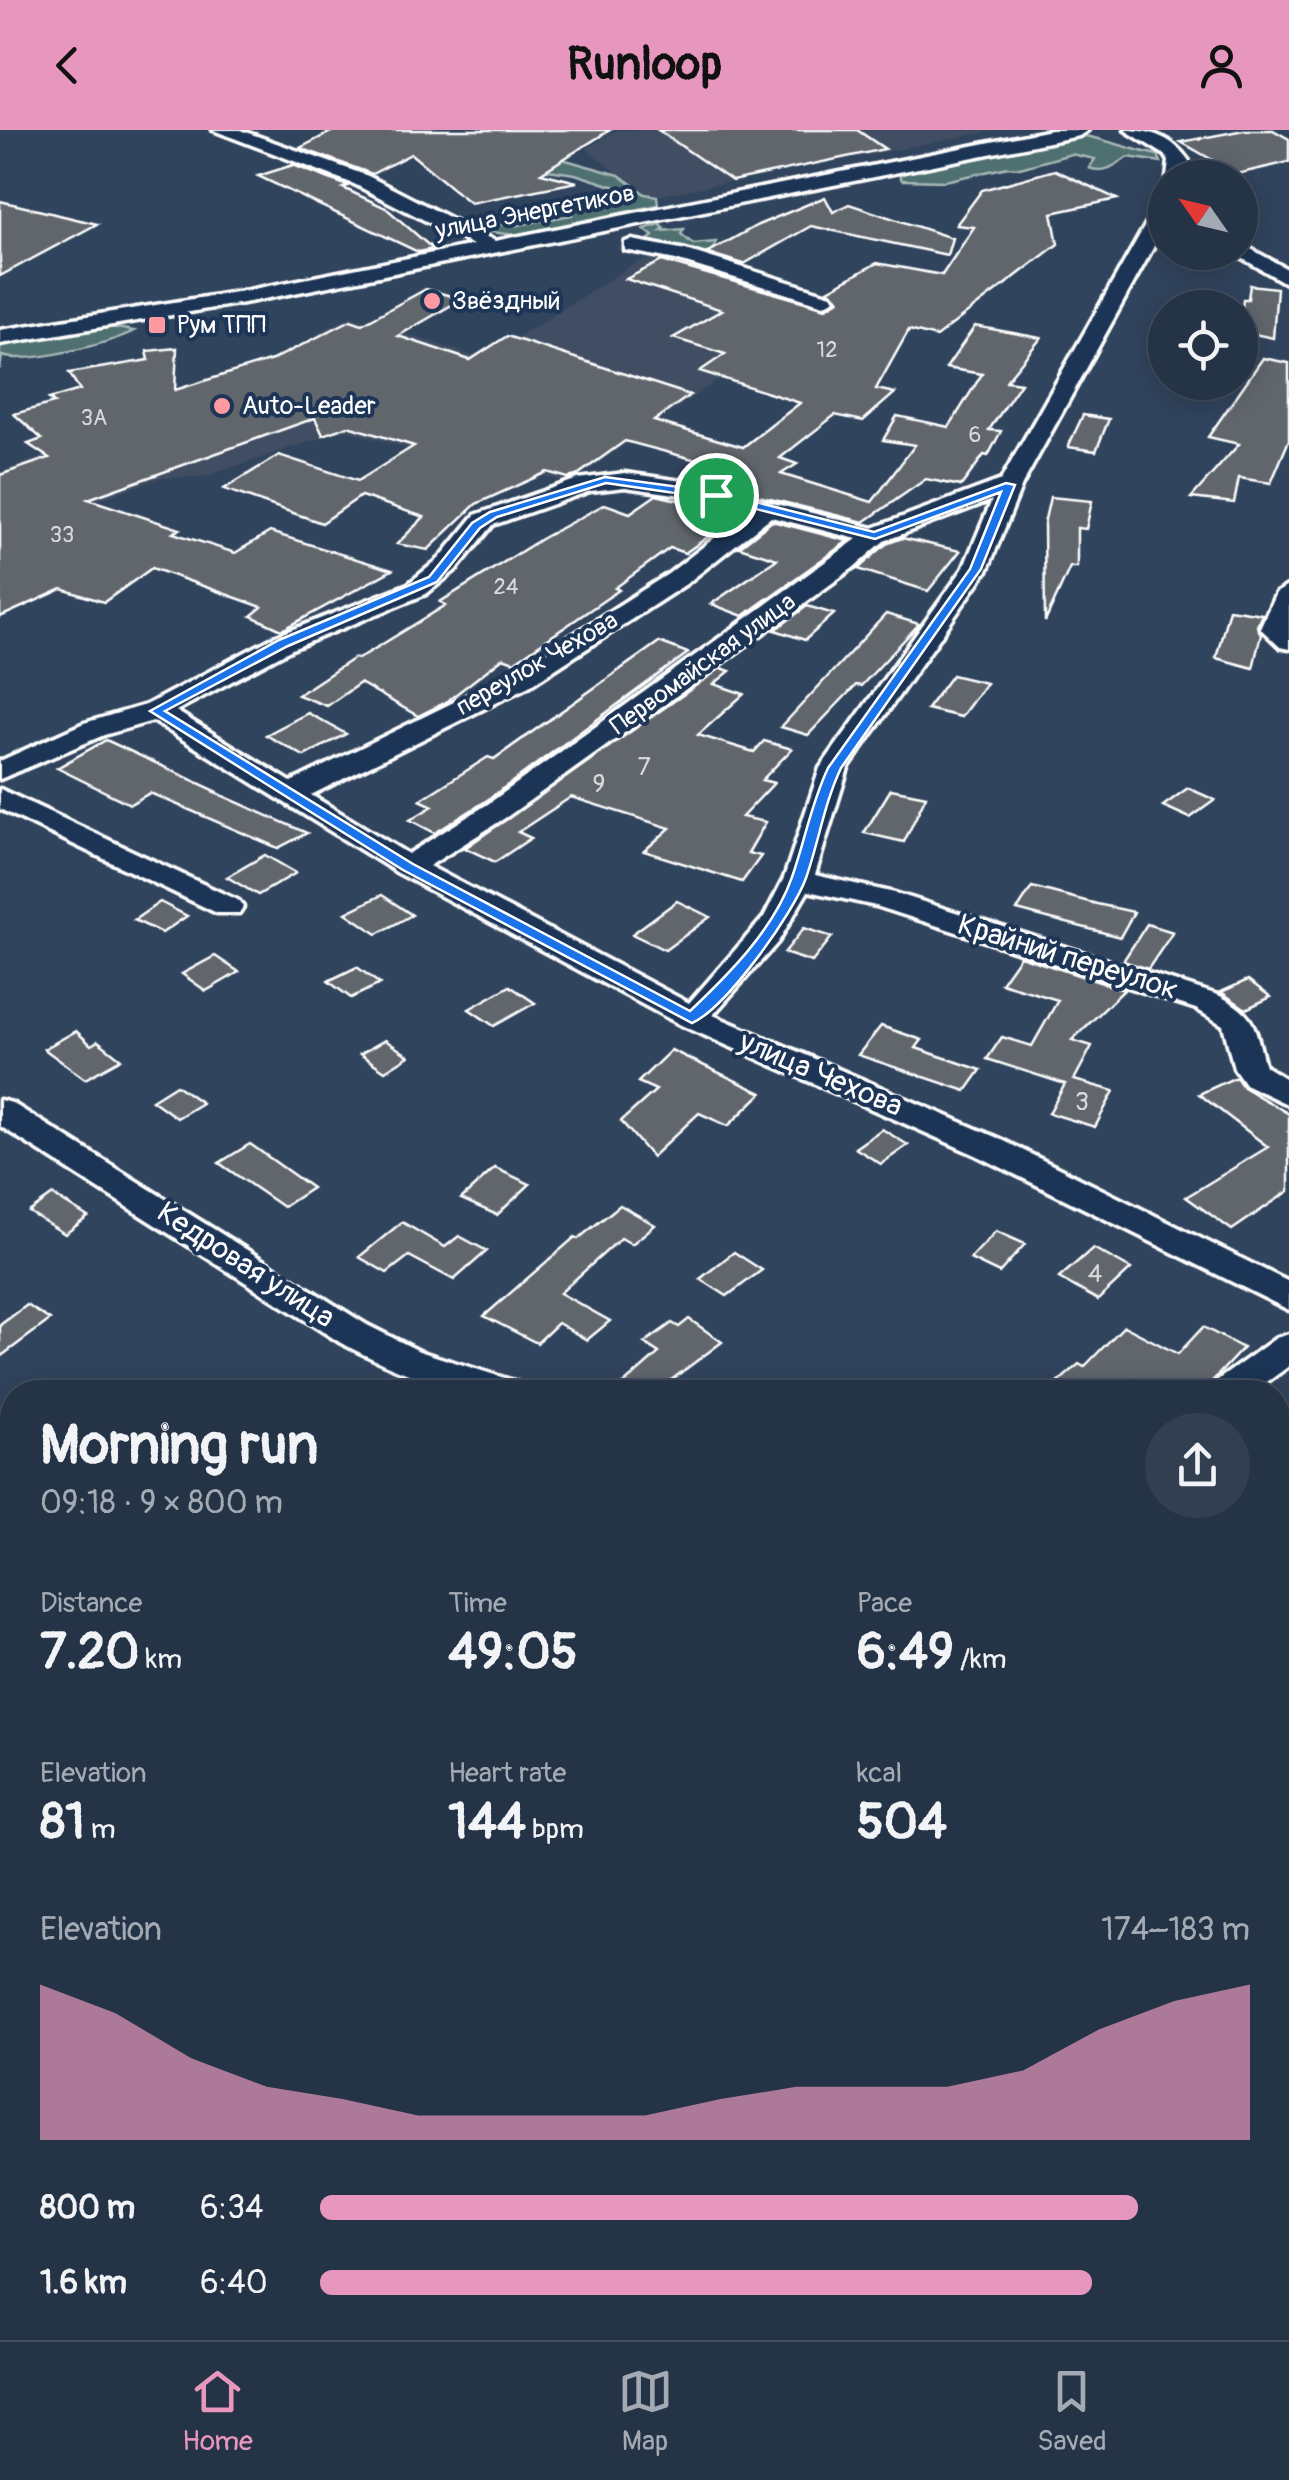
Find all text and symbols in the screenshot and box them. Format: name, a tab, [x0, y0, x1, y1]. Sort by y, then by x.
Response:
text: Runloop	[567, 37, 722, 93]
icon: back	[40, 38, 95, 93]
icon: person	[1194, 38, 1249, 93]
north arrow	[1148, 160, 1258, 270]
map controls	[1148, 160, 1258, 400]
street label: улица Энергетиков	[432, 177, 637, 247]
place label: Звёздный	[452, 286, 560, 317]
marker: Звёздный	[421, 290, 443, 312]
button: locate	[1148, 290, 1258, 400]
place label: Рум ТПП	[177, 310, 266, 341]
marker: Рум ТПП	[146, 314, 168, 336]
house number: 12	[817, 336, 837, 364]
place label: Auto-Leader	[242, 391, 376, 422]
marker: Auto-Leader	[211, 395, 233, 417]
house number: 3А	[81, 404, 107, 432]
house number: 6	[969, 421, 981, 449]
pin	[674, 453, 759, 538]
icon: arrive	[689, 468, 744, 523]
house number: 33	[50, 521, 74, 549]
house number: 24	[493, 573, 519, 601]
street label: Первомайская улица	[604, 586, 802, 742]
street label: переулок Чехова	[450, 605, 624, 723]
house number: 7	[637, 752, 651, 783]
house number: 9	[593, 769, 605, 800]
street label: Крайний переулок	[953, 906, 1183, 1008]
street label: улица Чехова	[733, 1023, 908, 1125]
house number: 3	[1075, 1087, 1089, 1118]
street label: Кедровая улица	[150, 1194, 342, 1336]
house number: 4	[1088, 1259, 1102, 1290]
text: Morning run	[40, 1411, 318, 1480]
button: share	[1145, 1413, 1250, 1518]
text: 09:18 · 9 × 800 m	[40, 1483, 283, 1523]
text: Distance	[40, 1586, 142, 1621]
text: Time	[448, 1586, 507, 1621]
text: Pace	[857, 1586, 912, 1621]
text: 7.20	[40, 1621, 140, 1684]
text: 49:05	[448, 1621, 578, 1684]
text: 6:49	[857, 1621, 954, 1684]
text: km	[140, 1642, 182, 1677]
text: /km	[954, 1642, 1007, 1677]
text: Elevation	[40, 1756, 147, 1791]
text: Heart rate	[448, 1756, 566, 1791]
text: kcal	[857, 1756, 902, 1791]
text: 81	[40, 1791, 85, 1854]
text: 144	[448, 1791, 526, 1854]
text: 504	[857, 1791, 947, 1854]
text: m	[85, 1812, 116, 1847]
text: bpm	[526, 1812, 584, 1847]
text: Elevation	[40, 1910, 162, 1950]
text: 174–183 m	[1101, 1910, 1250, 1950]
text: 800 m	[40, 2188, 135, 2228]
text: 6:34	[200, 2188, 264, 2228]
text: 1.6 km	[40, 2263, 127, 2303]
text: 6:40	[200, 2263, 268, 2303]
tab: Home	[182, 2364, 253, 2459]
tab: Map	[618, 2364, 673, 2459]
tab: Saved	[1037, 2364, 1107, 2459]

